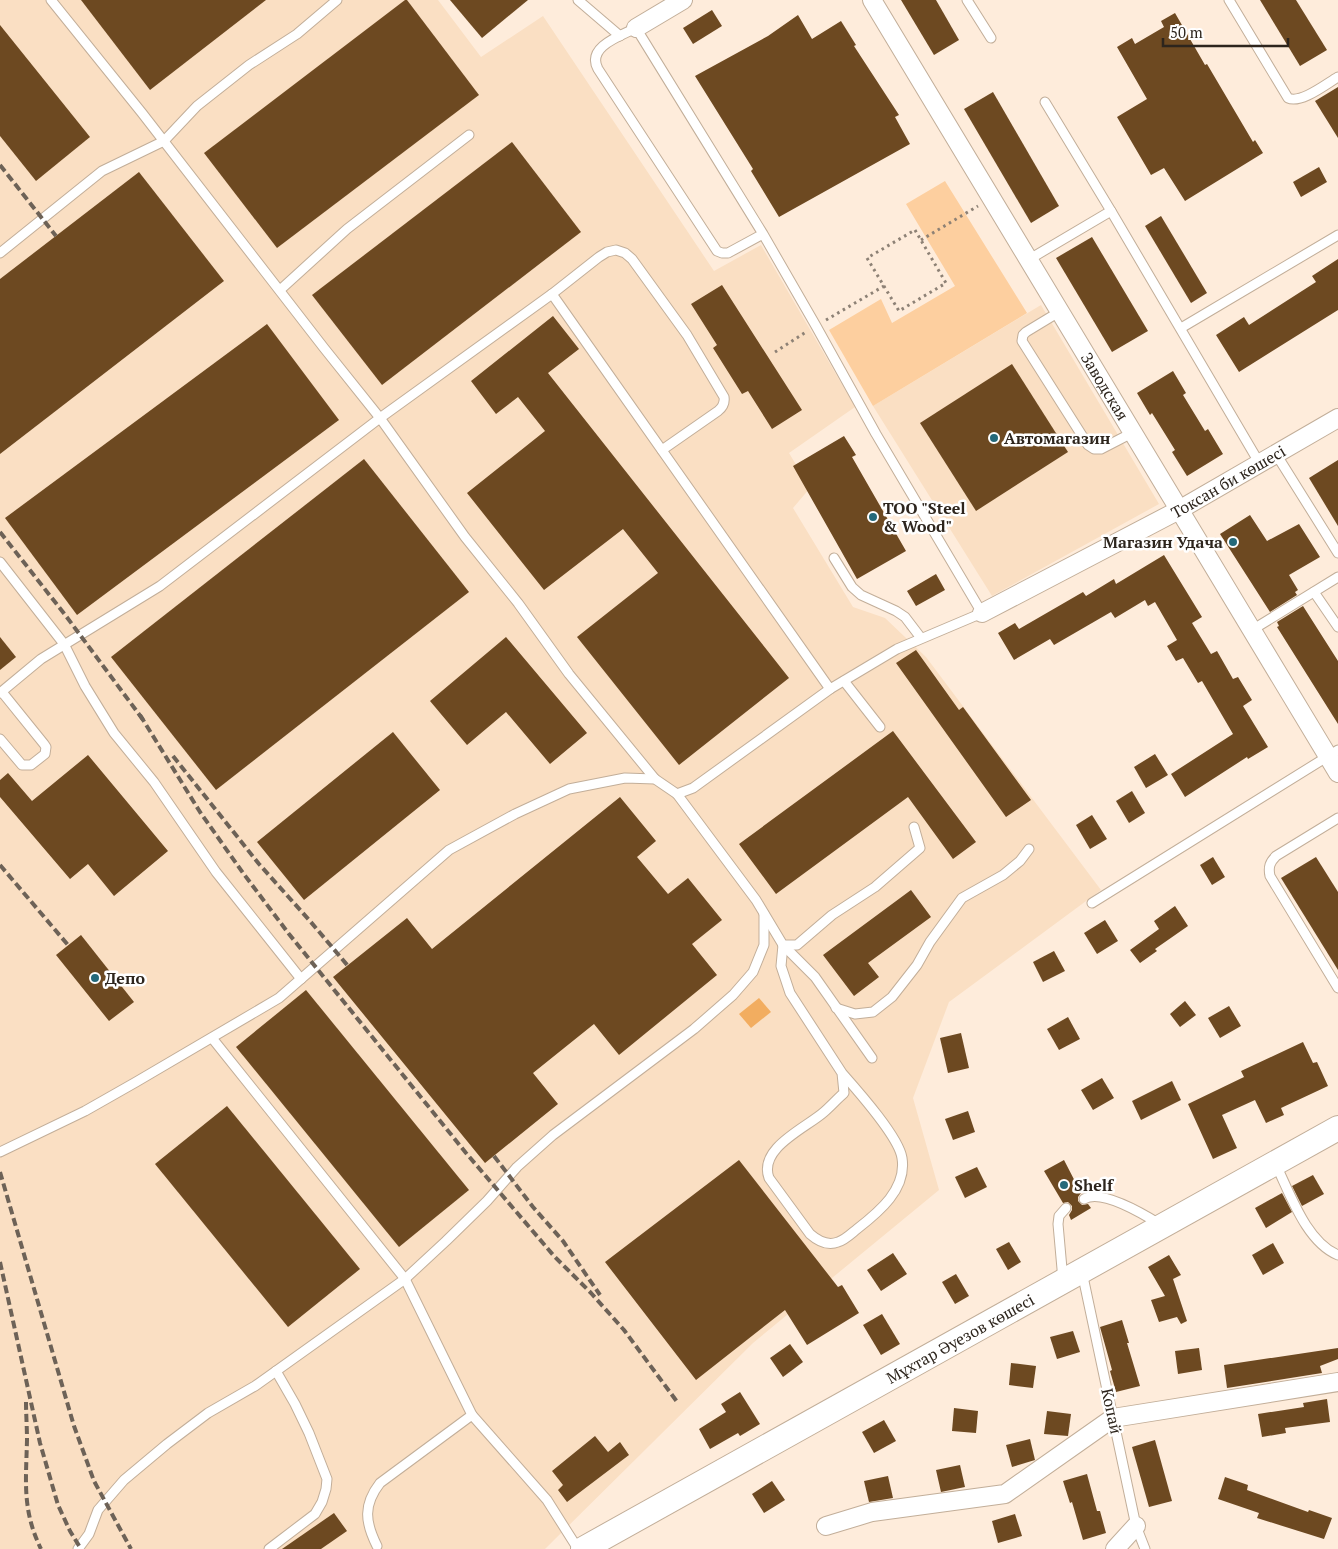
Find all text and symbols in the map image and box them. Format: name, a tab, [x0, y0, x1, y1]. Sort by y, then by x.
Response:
scale bar	[1163, 15, 1288, 47]
text: 50 m	[1170, 22, 1203, 42]
street label: Заводская	[1076, 348, 1134, 424]
place label: Автомагазин	[1004, 427, 1111, 449]
marker: Автомагазин	[988, 432, 1000, 444]
street label: Токсан би көшесі	[1167, 440, 1289, 523]
place label: TOO "Steel & Wood"	[883, 497, 966, 537]
marker: TOO "Steel & Wood"	[867, 511, 879, 523]
place label: Магазин Удача	[1103, 531, 1223, 553]
marker: Магазин Удача	[1227, 536, 1239, 548]
place label: Депо	[105, 967, 145, 989]
marker: Депо	[89, 972, 101, 984]
place label: Shelf	[1074, 1174, 1115, 1196]
marker: Shelf	[1058, 1179, 1070, 1191]
street label: Мұхтар Әуезов көшесі	[882, 1288, 1038, 1389]
street label: Копай	[1096, 1386, 1128, 1436]

